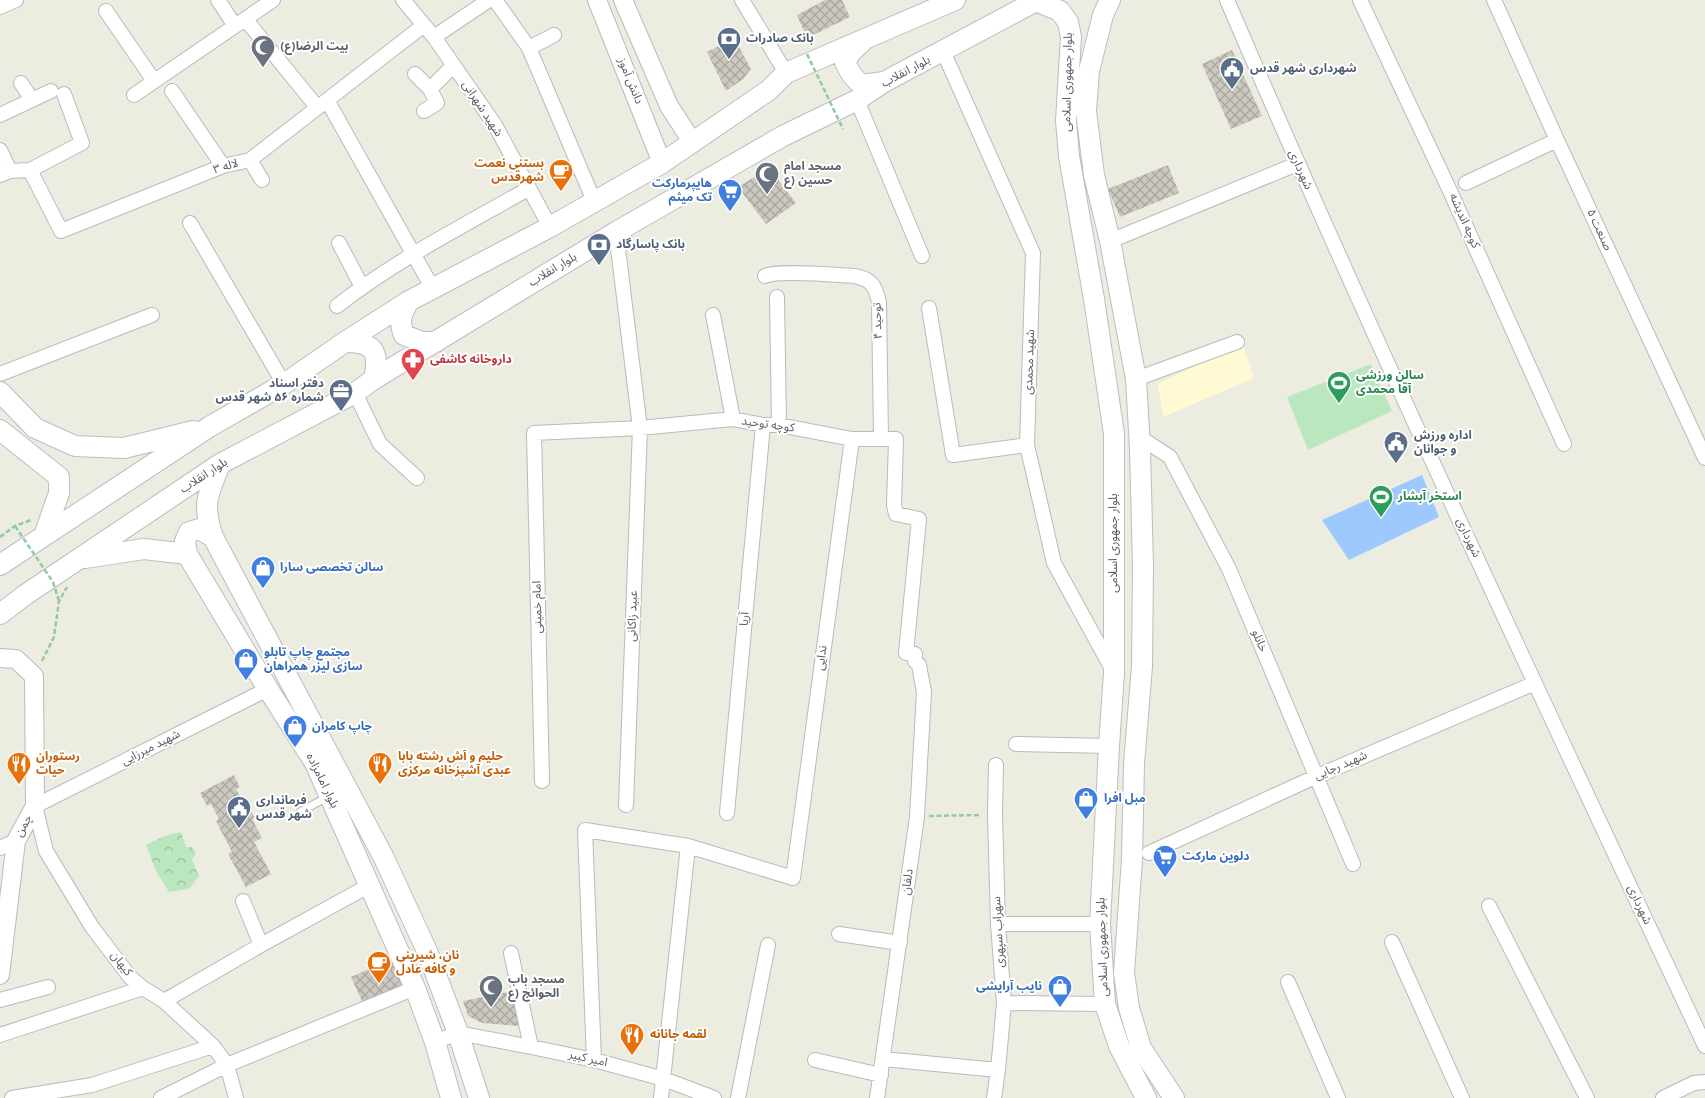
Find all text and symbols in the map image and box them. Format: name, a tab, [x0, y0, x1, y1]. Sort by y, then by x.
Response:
bank icon: بانک صادرات	[716, 26, 742, 60]
place label: بانک صادرات	[746, 31, 814, 47]
street label: بلوار جمهوری اسلامی	[1059, 32, 1077, 132]
mosque icon: بیت الرضا(ع)	[250, 34, 276, 68]
place label: بیت الرضا(ع)	[280, 39, 349, 55]
street label: بلوار انقلاب	[879, 52, 933, 92]
street label: دانش آموز	[613, 54, 647, 107]
public building icon: شهرداری شهر قدس	[1219, 56, 1245, 90]
place label: شهرداری شهر قدس	[1250, 61, 1357, 77]
street label: شهید شهرانی	[458, 78, 506, 140]
street label: شهرداری	[1284, 148, 1316, 192]
street label: لاله ۳	[211, 156, 241, 178]
place label: بستنی نعمت شهرقدس	[474, 156, 544, 186]
cafe icon: بستنی نعمت شهرقدس	[548, 158, 574, 192]
place label: مسجد امام حسین (ع	[784, 159, 842, 189]
mosque icon: مسجد امام حسین (ع	[754, 161, 780, 195]
place label: هایپرمارکت تک میثم	[652, 176, 713, 206]
supermarket icon: هایپرمارکت تک میثم	[717, 178, 743, 212]
street label: کوچه اندیشه	[1445, 191, 1484, 252]
street label: صنعت ۵	[1582, 207, 1616, 253]
bank icon: بانک پاسارگاد	[586, 232, 612, 266]
place label: بانک پاسارگاد	[616, 237, 685, 253]
street label: بلوار انقلاب	[526, 249, 580, 291]
street label: توحید ۴	[869, 302, 887, 340]
street label: شهید محمدی	[1021, 329, 1039, 395]
pharmacy icon: داروخانه کاشفی	[400, 347, 426, 381]
place label: داروخانه کاشفی	[430, 352, 512, 368]
place label: سالن ورزشی آقا محمدی	[1356, 368, 1424, 398]
sports icon: سالن ورزشی آقا محمدی	[1326, 370, 1352, 404]
place label: دفتر اسناد شماره ۵۶ شهر قدس	[215, 376, 324, 406]
office icon: دفتر اسناد شماره ۵۶ شهر قدس	[328, 378, 354, 412]
street label: کوچه توحید	[740, 413, 797, 437]
place label: اداره ورزش و جوانان	[1414, 428, 1472, 458]
public building icon: اداره ورزش و جوانان	[1383, 430, 1409, 464]
street label: بلوار انقلاب	[177, 455, 231, 497]
sports icon: استخر آبشار	[1368, 484, 1394, 518]
place label: استخر آبشار	[1397, 489, 1462, 505]
street label: بلوار جمهوری اسلامی	[1106, 493, 1122, 593]
street label: شهرداری	[1452, 516, 1484, 560]
shop icon: سالن تخصصی سارا	[250, 555, 276, 589]
place label: سالن تخصصی سارا	[280, 560, 383, 576]
street label: امام خمینی	[530, 580, 546, 633]
street label: عبید زاکانی	[624, 590, 642, 642]
street label: آریا	[736, 611, 754, 627]
street label: خانلو	[1247, 627, 1271, 655]
place label: مجتمع چاپ تابلو سازی لیزر همراهان	[264, 645, 363, 675]
street label: ندایی	[812, 645, 832, 671]
shop icon: مجتمع چاپ تابلو سازی لیزر همراهان	[233, 647, 259, 681]
shop icon: چاپ کامران	[282, 714, 308, 748]
place label: چاپ کامران	[312, 719, 373, 735]
street label: شهید میرزایی	[119, 726, 183, 770]
street label: شهید رجایی	[1312, 748, 1370, 784]
place label: رستوران حیات	[36, 749, 80, 779]
place label: حلیم و آش رشته بابا عبدی آشپزخانه مرکزی	[398, 749, 511, 779]
restaurant icon: رستوران حیات	[6, 751, 32, 785]
street label: بلوار امامزاده	[302, 751, 342, 811]
restaurant icon: حلیم و آش رشته بابا عبدی آشپزخانه مرکزی	[367, 751, 393, 785]
shop icon: مبل افرا	[1073, 786, 1099, 820]
place label: مبل افرا	[1104, 791, 1146, 807]
place label: فرمانداری شهر قدس	[256, 793, 312, 823]
public building icon: فرمانداری شهر قدس	[226, 795, 252, 829]
street label: چمن	[12, 812, 36, 840]
supermarket icon: دلوین مارکت	[1152, 844, 1178, 878]
place label: دلوین مارکت	[1182, 849, 1249, 865]
street label: دلفان	[898, 867, 918, 896]
street label: شهرداری	[1623, 883, 1655, 927]
street label: سهراب سپهری	[989, 896, 1009, 968]
street label: بلوار جمهوری اسلامی	[1093, 897, 1113, 997]
street label: کیهان	[106, 948, 136, 980]
place label: نان، شیرینی و کافه عادل	[396, 948, 459, 978]
cafe icon: نان، شیرینی و کافه عادل	[366, 950, 392, 984]
place label: مسجد باب الحوائج (ع	[508, 972, 565, 1002]
mosque icon: مسجد باب الحوائج (ع	[478, 974, 504, 1008]
shop icon: نایب آرایشی	[1047, 974, 1073, 1008]
place label: نایب آرایشی	[976, 979, 1042, 995]
restaurant icon: لقمه جانانه	[619, 1022, 645, 1056]
place label: لقمه جانانه	[650, 1027, 707, 1043]
street label: امیر کبیر	[566, 1047, 609, 1071]

